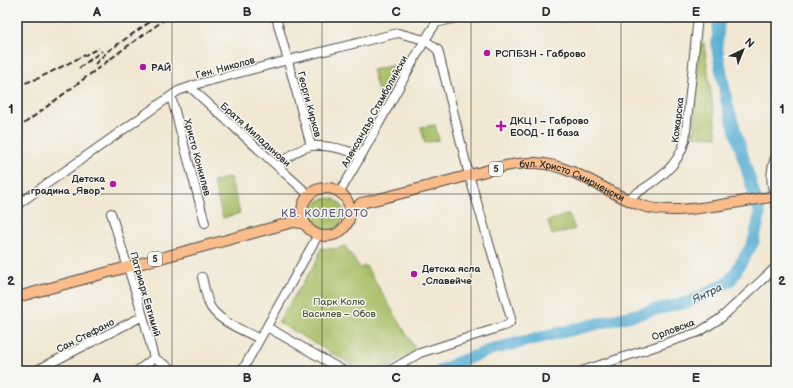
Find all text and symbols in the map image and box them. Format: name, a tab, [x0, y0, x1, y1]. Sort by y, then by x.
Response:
text: A	[92, 4, 101, 20]
text: B	[242, 4, 252, 20]
text: C	[391, 4, 401, 20]
text: D	[541, 4, 551, 20]
text: E	[692, 4, 701, 20]
north arrow	[723, 30, 763, 70]
text: N	[742, 35, 757, 51]
marker: РСПБЗН - Габрово	[482, 48, 492, 58]
place label: РСПБЗН - Габрово	[495, 48, 586, 60]
street label: Александър Стамболийски	[339, 53, 411, 170]
street label: Ген. Николов	[194, 54, 257, 82]
marker: РАЙ	[138, 62, 148, 72]
place label: РАЙ	[151, 62, 171, 74]
street label: Георги Кирков	[295, 70, 324, 139]
street label: Кожарска	[669, 97, 687, 144]
street label: Братя Миладинови	[218, 100, 293, 169]
text: 1	[8, 101, 14, 117]
text: 1	[779, 101, 785, 117]
place label: ДКЦ І – Габрово ЕООД - II база	[510, 115, 589, 139]
street label: Христо Конкилев	[181, 117, 213, 198]
marker: ДКЦ І – Габрово ЕООД - II база	[495, 120, 507, 132]
street label: бул. Христо Смирненски	[519, 158, 626, 205]
road number: 5	[489, 162, 503, 176]
place label: Детска градина „Явор“	[31, 173, 105, 197]
marker: Детска градина „Явор“	[108, 179, 118, 189]
district label: КВ. КОЛЕЛОТО	[281, 207, 369, 220]
street label: Патриарх Евтимий	[127, 250, 163, 338]
road number: 5	[148, 252, 162, 266]
place label: Детска ясла „Славейче	[422, 263, 480, 287]
marker: Детска ясла „Славейче	[409, 269, 419, 279]
text: 2	[7, 273, 15, 289]
text: 2	[778, 273, 786, 289]
water label: Янтра	[689, 280, 725, 307]
park label: Парк Колю Василев – Обов	[302, 296, 377, 320]
street label: Сан Стефано	[55, 316, 116, 356]
street label: Орловска	[650, 317, 697, 343]
text: A	[92, 370, 101, 386]
text: B	[242, 370, 252, 386]
text: C	[391, 370, 401, 386]
text: D	[541, 370, 551, 386]
text: E	[692, 370, 701, 386]

